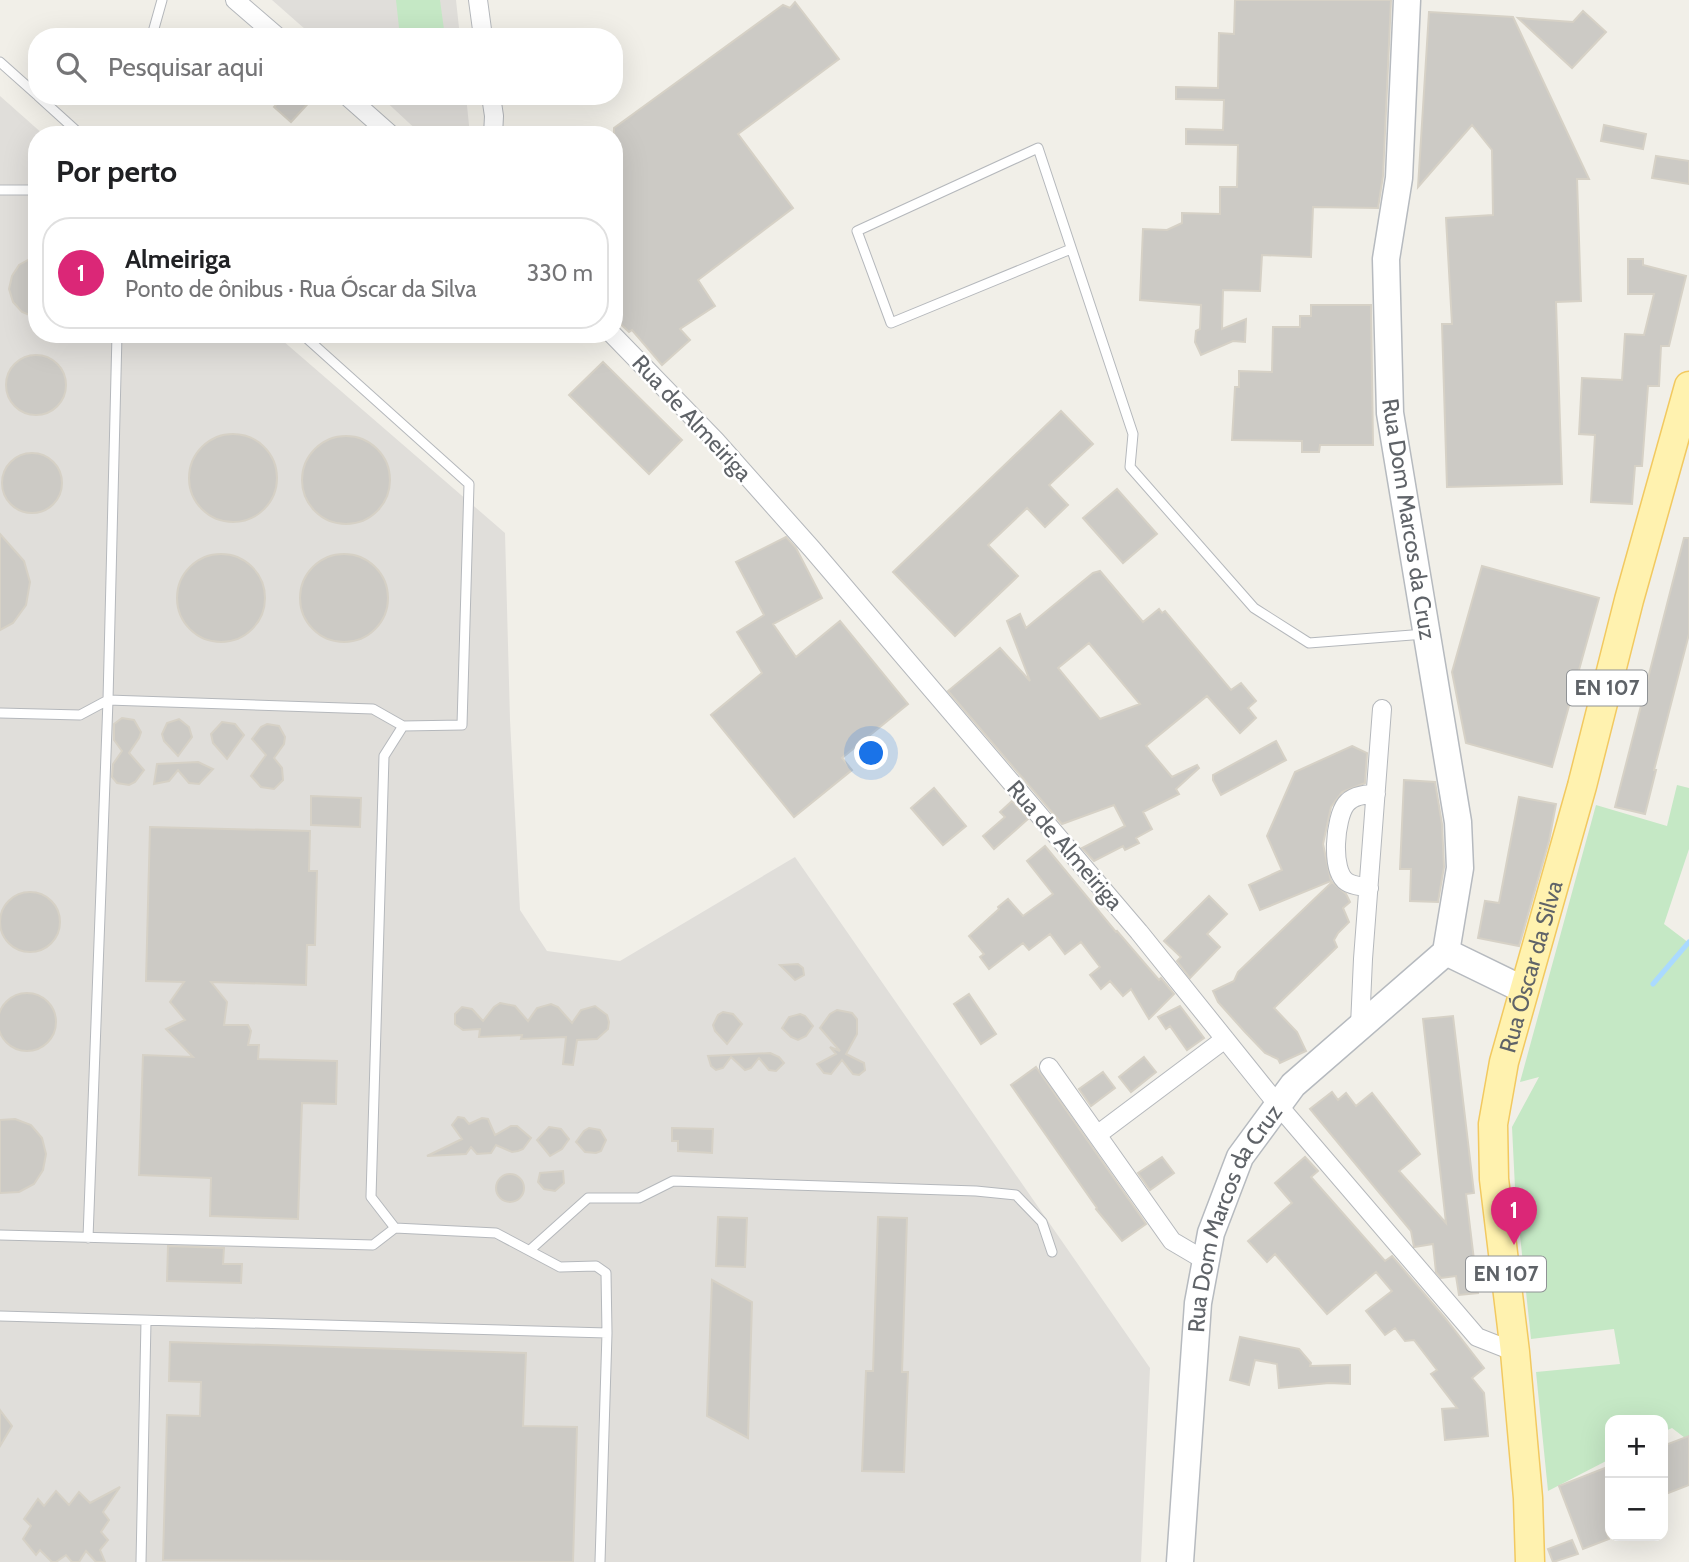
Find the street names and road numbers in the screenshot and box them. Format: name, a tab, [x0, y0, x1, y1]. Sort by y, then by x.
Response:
street label: Rua de Almeiriga	[626, 349, 758, 487]
street label: Rua Dom Marcos da Cruz	[1376, 396, 1442, 642]
road number: EN 107	[1567, 670, 1647, 706]
street label: Rua de Almeiriga	[1001, 775, 1129, 915]
street label: Rua Óscar da Silva	[1493, 877, 1569, 1056]
street label: Rua Dom Marcos da Cruz	[1182, 1099, 1288, 1333]
road number: EN 107	[1466, 1256, 1546, 1292]

